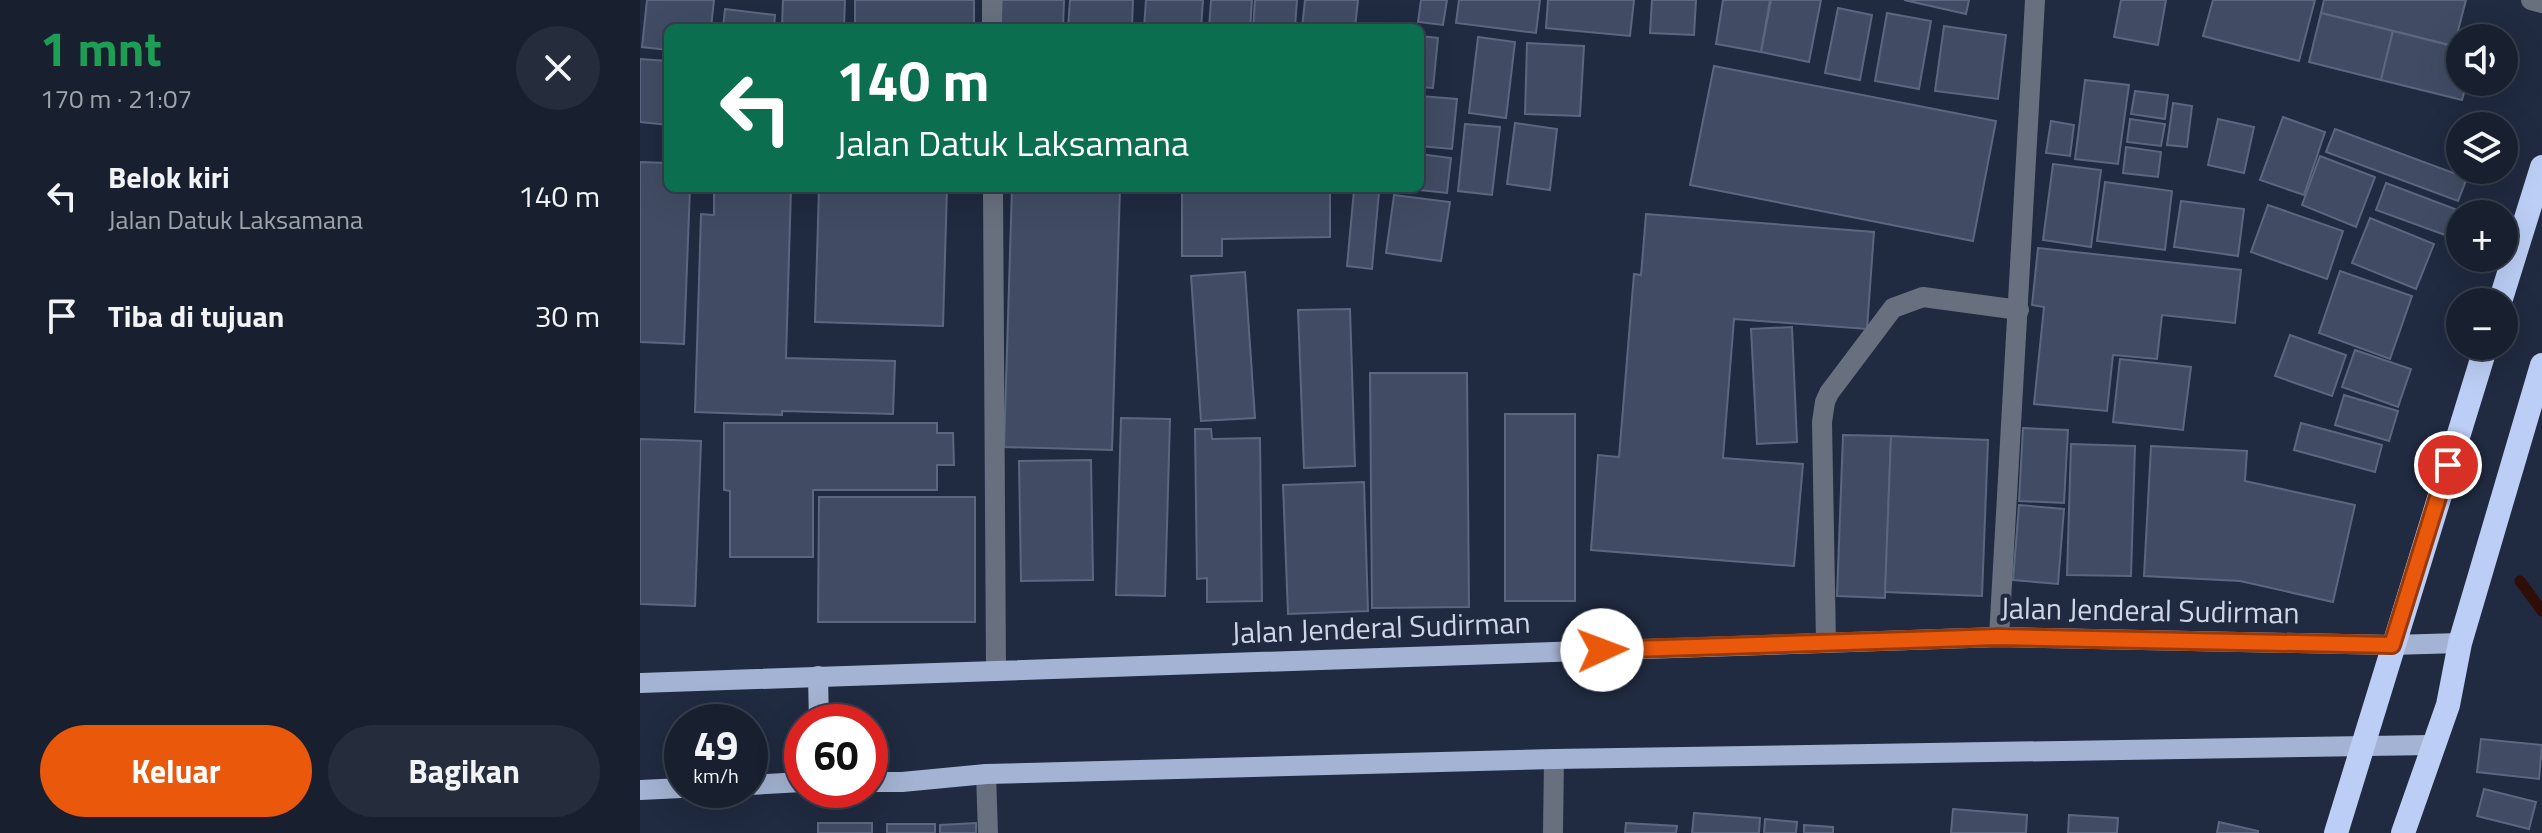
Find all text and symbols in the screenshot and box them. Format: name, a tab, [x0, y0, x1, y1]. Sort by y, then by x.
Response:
text: 1 mnt	[40, 12, 162, 85]
map controls	[2446, 24, 2518, 360]
button: sound	[2446, 24, 2518, 96]
button: close	[516, 26, 600, 110]
text: 140 m	[836, 38, 989, 123]
icon: left	[704, 56, 808, 160]
text: 170 m · 21:07	[40, 79, 192, 118]
button: layers	[2446, 112, 2518, 184]
text: Jalan Datuk Laksamana	[836, 115, 1189, 170]
text: Belok kiri	[108, 154, 230, 200]
text: 140 m	[518, 173, 600, 219]
icon: left	[40, 174, 84, 218]
text: Jalan Datuk Laksamana	[108, 200, 363, 239]
button: +	[2446, 200, 2518, 272]
button: −	[2446, 288, 2518, 360]
text: Tiba di tujuan	[108, 293, 284, 339]
text: 30 m	[535, 293, 600, 339]
icon: arrive	[40, 294, 84, 338]
pin	[2414, 431, 2482, 499]
icon: arrive	[2426, 443, 2470, 487]
street label: Jalan Jenderal Sudirman	[2000, 584, 2300, 636]
street label: Jalan Jenderal Sudirman	[1231, 599, 1531, 655]
position arrow	[1560, 608, 1644, 692]
speed limit sign: 60	[784, 704, 888, 808]
text: 49	[694, 715, 738, 776]
button: Keluar	[40, 725, 312, 817]
button: Bagikan	[328, 725, 600, 817]
text: km/h	[693, 760, 739, 791]

